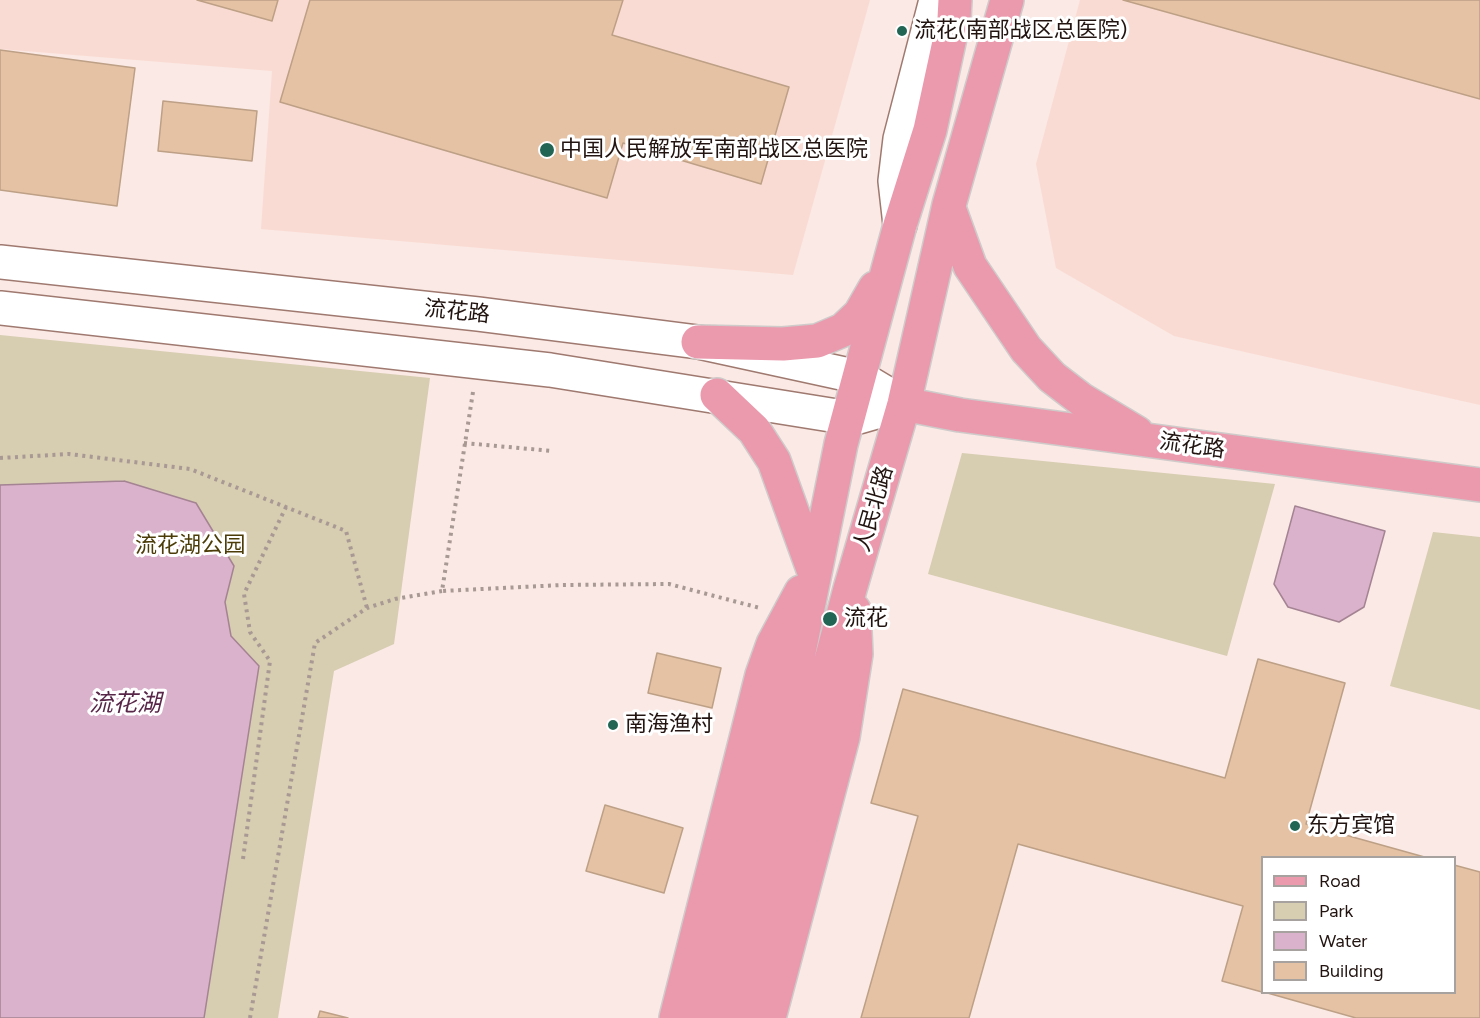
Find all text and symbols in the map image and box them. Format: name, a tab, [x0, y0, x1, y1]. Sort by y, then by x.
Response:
place label: 流花(南部战区总医院)	[914, 18, 1127, 44]
marker: 流花(南部战区总医院)	[895, 24, 909, 38]
place label: 中国人民解放军南部战区总医院	[560, 137, 868, 163]
marker: 中国人民解放军南部战区总医院	[538, 141, 556, 159]
street label: 流花路	[423, 295, 491, 329]
street label: 流花路	[1157, 428, 1227, 464]
street label: 人民北路	[849, 463, 899, 555]
park label: 流花湖公园	[135, 533, 245, 559]
place label: 流花	[844, 606, 888, 632]
marker: 流花	[821, 610, 839, 628]
water label: 流花湖	[89, 690, 161, 718]
place label: 南海渔村	[625, 712, 713, 738]
marker: 南海渔村	[606, 718, 620, 732]
place label: 东方宾馆	[1307, 813, 1395, 839]
marker: 东方宾馆	[1288, 819, 1302, 833]
legend	[1261, 856, 1456, 994]
text: Road	[1319, 870, 1360, 892]
text: Park	[1319, 900, 1353, 922]
text: Water	[1319, 930, 1367, 952]
text: Building	[1319, 960, 1384, 982]

